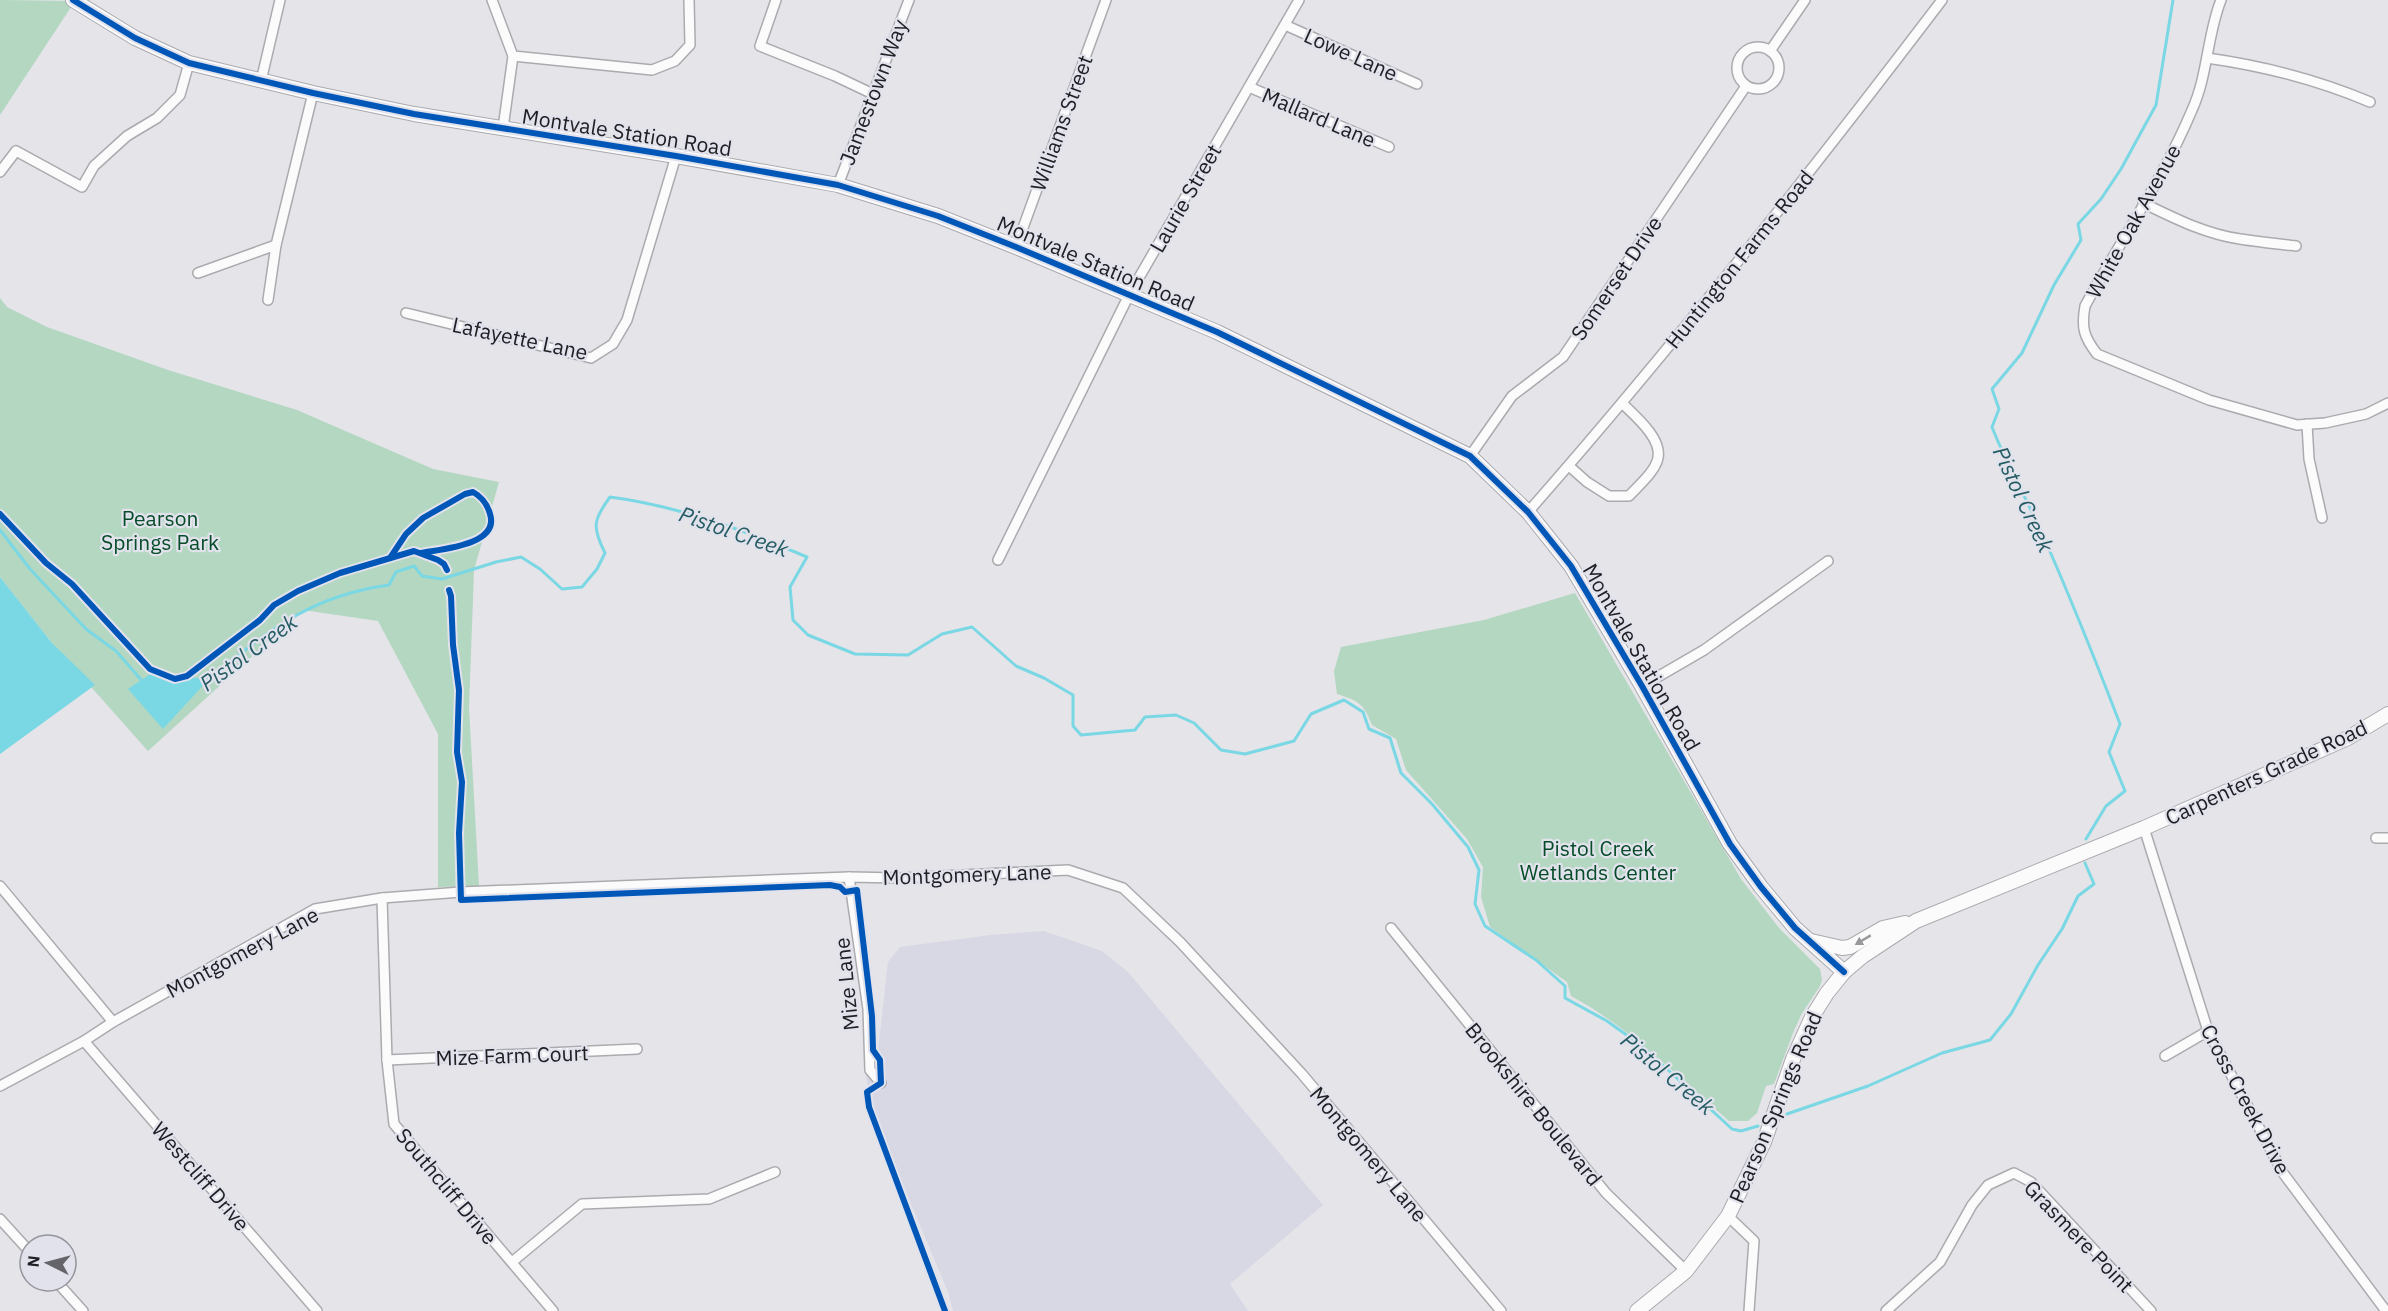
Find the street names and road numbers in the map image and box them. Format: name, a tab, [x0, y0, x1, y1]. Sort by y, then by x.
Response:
street label: Jamestown Way	[832, 15, 914, 169]
street label: Lowe Lane	[1300, 21, 1402, 87]
street label: Williams Street	[1023, 51, 1099, 195]
street label: Mallard Lane	[1258, 81, 1380, 153]
street label: Montvale Station Road	[520, 102, 734, 162]
street label: Laurie Street	[1143, 139, 1227, 257]
street label: White Oak Avenue	[2079, 139, 2187, 303]
street label: Huntington Farms Road	[1658, 164, 1820, 354]
street label: Montvale Station Road	[993, 209, 1199, 317]
street label: Somerset Drive	[1564, 210, 1668, 346]
street label: Lafayette Lane	[450, 310, 590, 366]
street label: Montvale Station Road	[1577, 558, 1707, 756]
street label: Carpenters Grade Road	[2161, 713, 2371, 831]
street label: Montgomery Lane	[882, 857, 1052, 891]
street label: Montgomery Lane	[161, 900, 323, 1004]
street label: Mize Lane	[827, 936, 865, 1032]
street label: Pearson Springs Road	[1722, 1007, 1828, 1207]
street label: Brookshire Boulevard	[1459, 1016, 1609, 1192]
street label: Cross Creek Drive	[2195, 1019, 2297, 1179]
street label: Mize Farm Court	[435, 1038, 589, 1072]
street label: Montgomery Lane	[1304, 1080, 1434, 1228]
street label: Westcliff Drive	[146, 1115, 256, 1237]
street label: Southcliff Drive	[390, 1122, 504, 1250]
street label: Grasmere Point	[2018, 1174, 2140, 1298]

